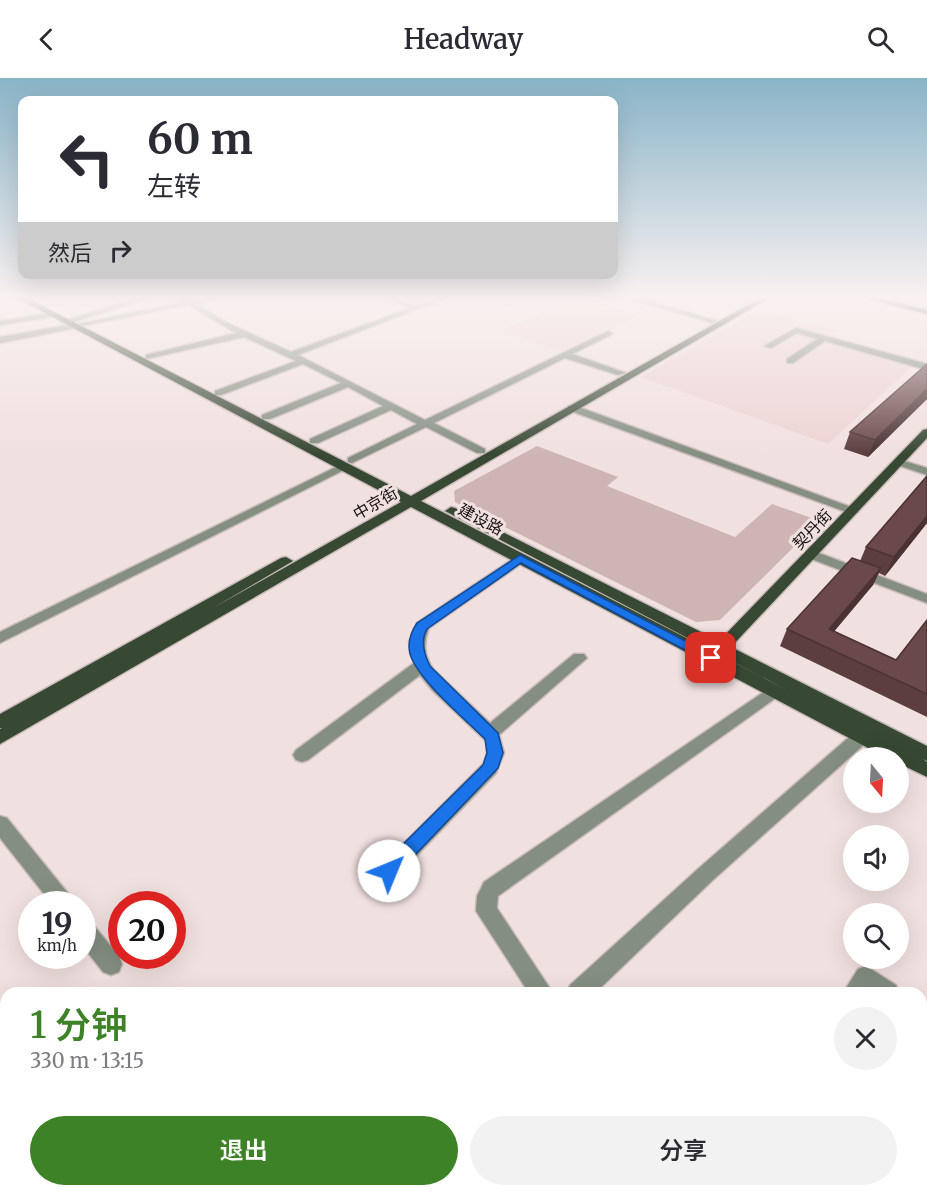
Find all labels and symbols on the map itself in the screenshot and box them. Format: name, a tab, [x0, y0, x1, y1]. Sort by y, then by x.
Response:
street label: 中京街	[349, 482, 401, 524]
street label: 建设路	[455, 499, 507, 539]
street label: 契丹街	[788, 505, 836, 553]
pin	[685, 632, 736, 683]
north arrow	[843, 747, 909, 813]
position arrow	[357, 839, 421, 903]
speed limit sign: 20	[108, 891, 186, 969]

